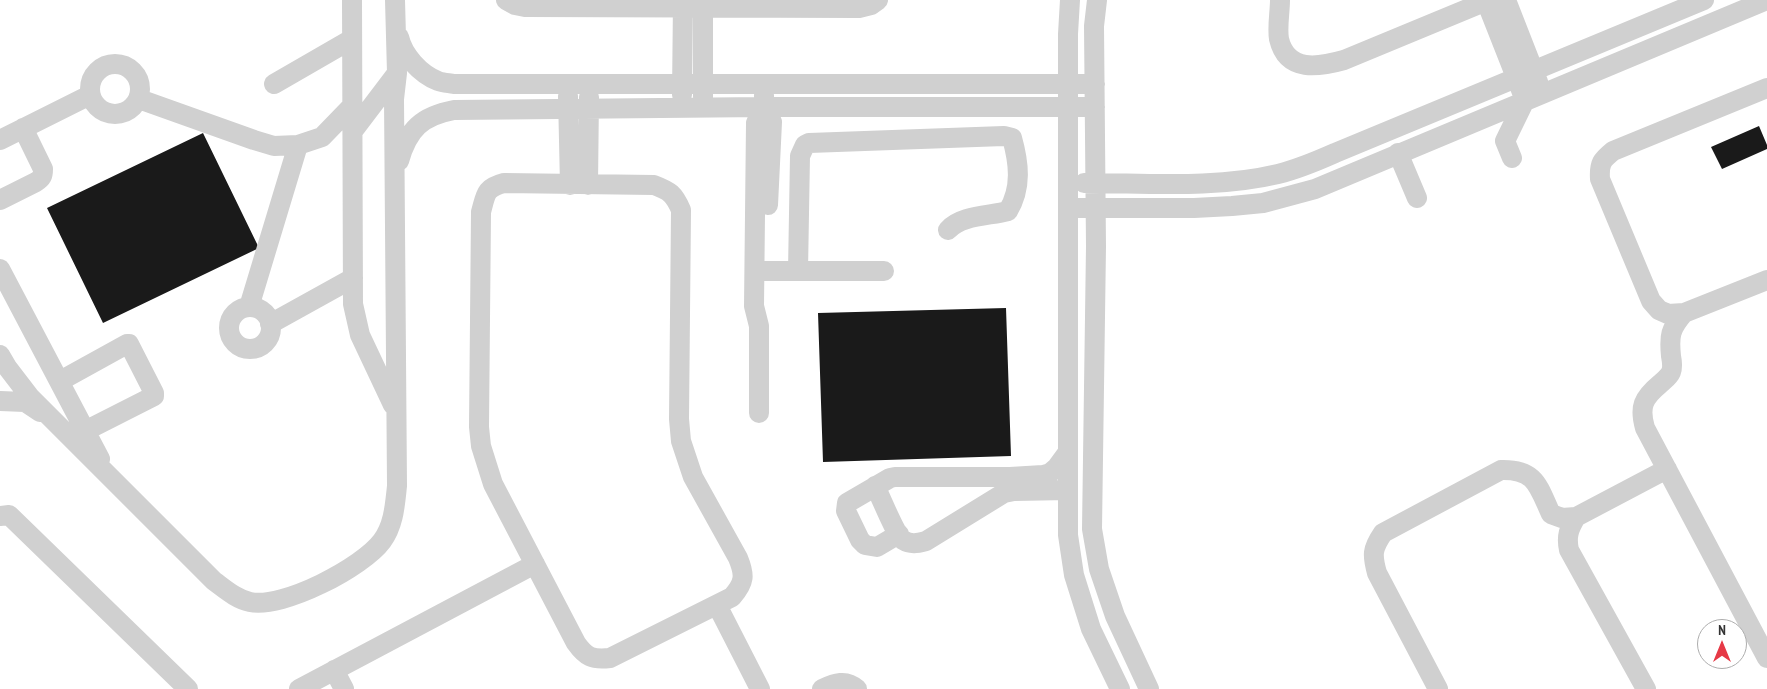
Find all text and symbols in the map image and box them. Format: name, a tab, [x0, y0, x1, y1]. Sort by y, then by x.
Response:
north arrow	[1697, 619, 1747, 669]
text: N	[1718, 621, 1726, 639]

